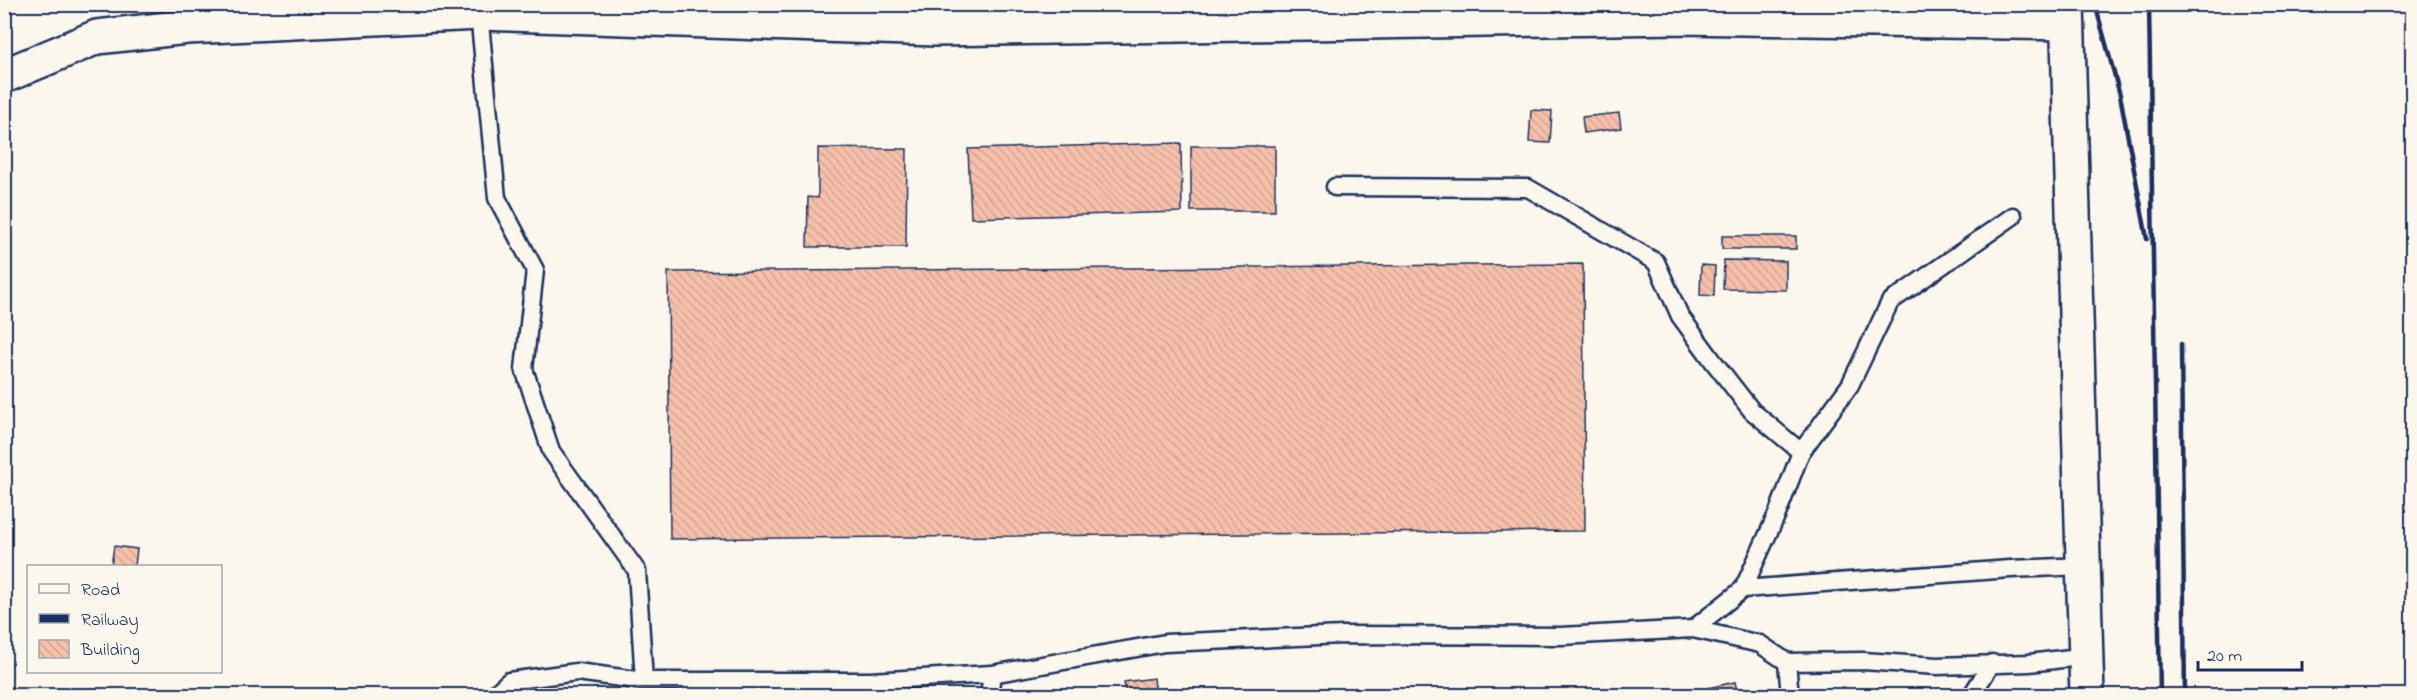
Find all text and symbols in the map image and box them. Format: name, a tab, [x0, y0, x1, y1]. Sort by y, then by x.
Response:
legend	[27, 565, 222, 673]
text: Road	[81, 578, 120, 604]
text: Railway	[81, 608, 138, 634]
scale bar	[2198, 634, 2302, 672]
text: Building	[80, 638, 140, 665]
text: 20 m	[2207, 644, 2242, 670]

